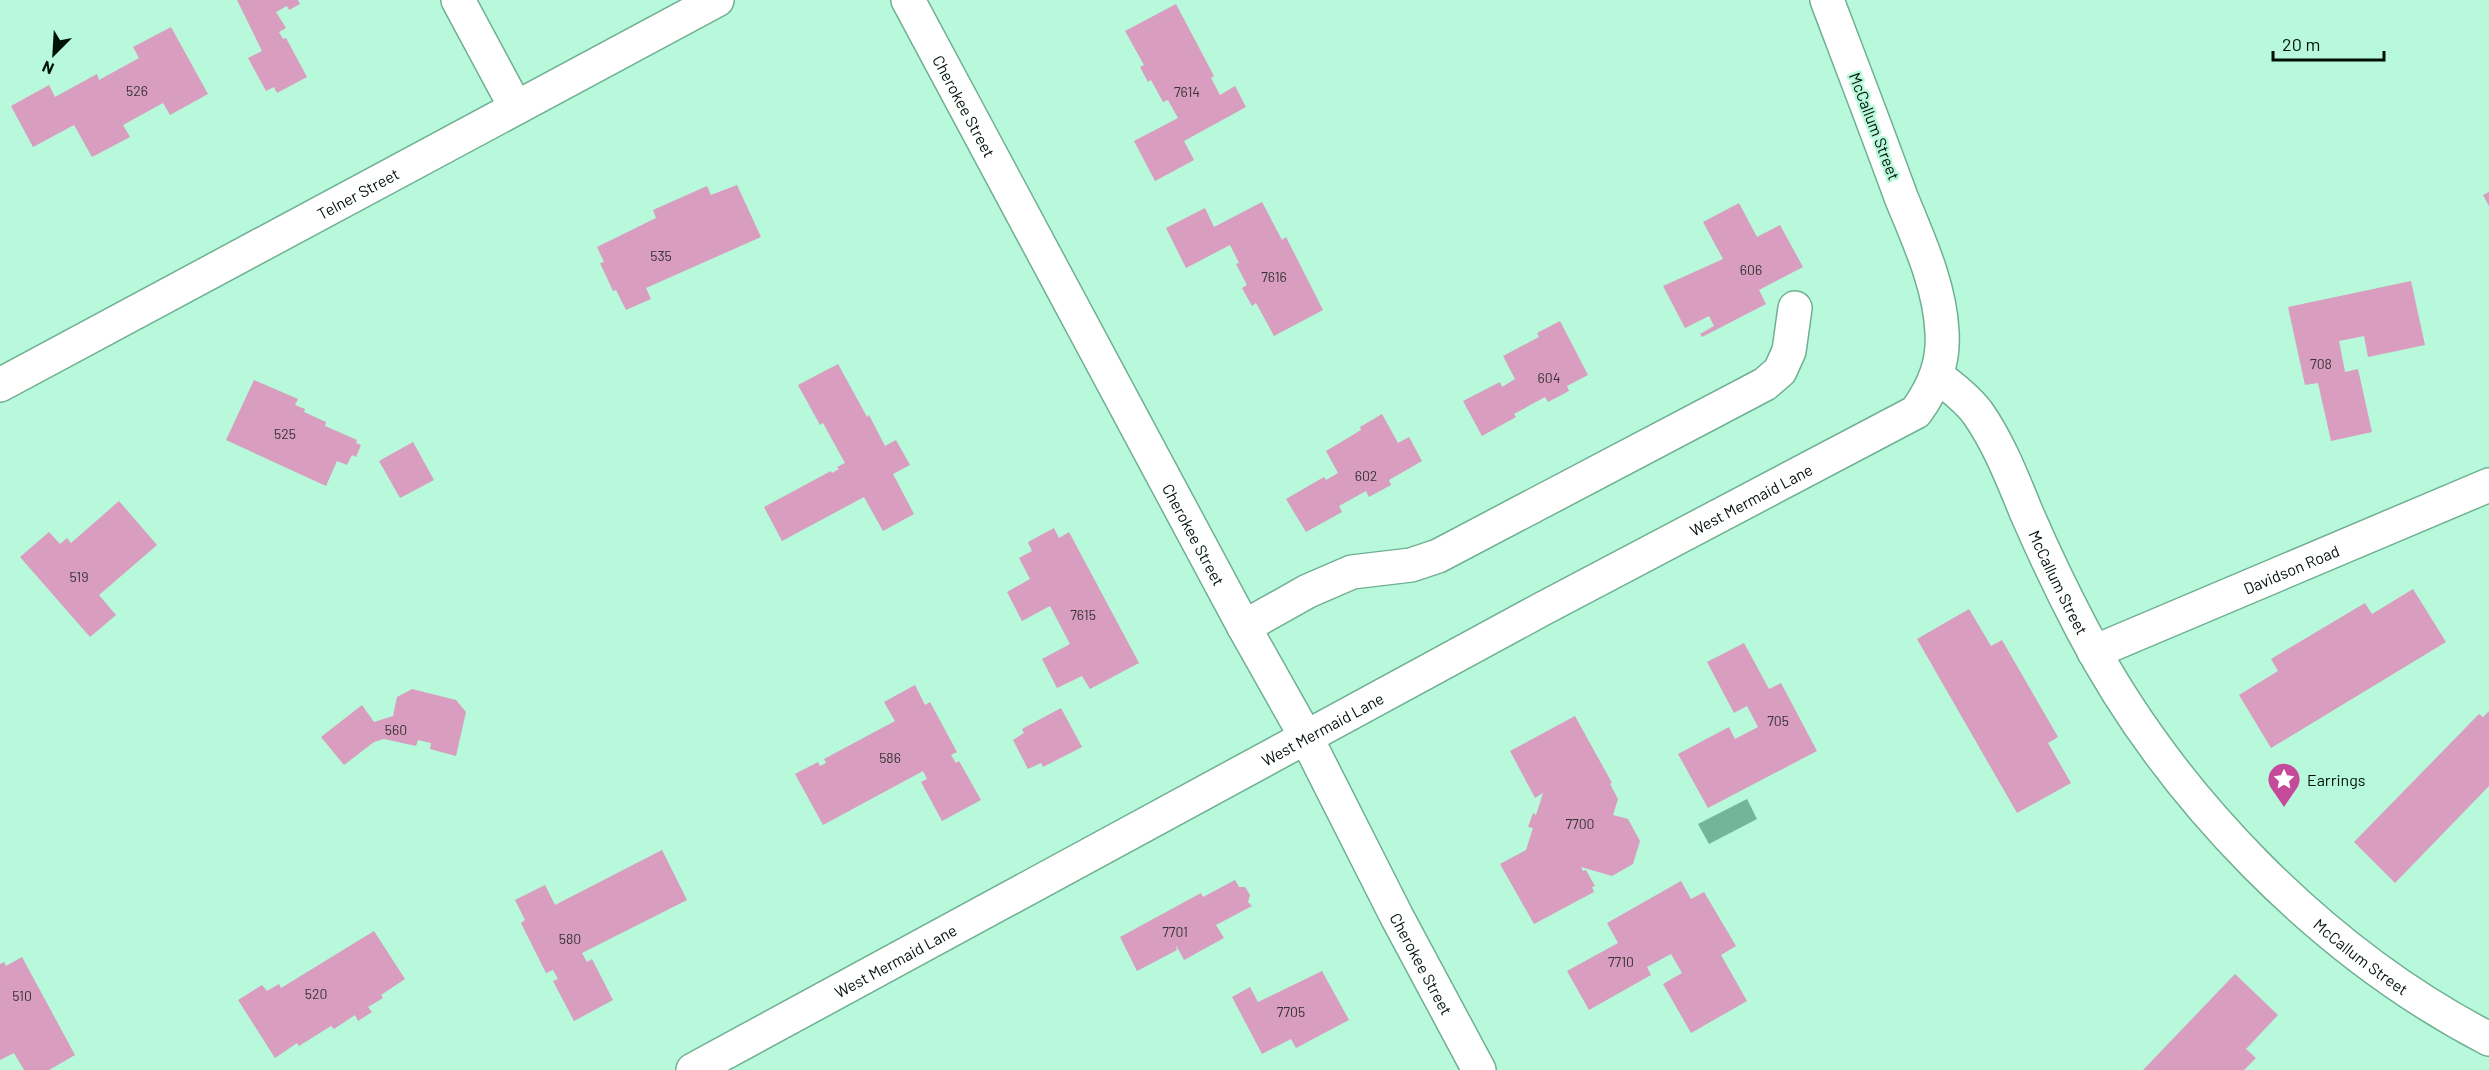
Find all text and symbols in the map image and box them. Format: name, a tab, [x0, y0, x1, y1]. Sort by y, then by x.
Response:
north arrow	[24, 24, 84, 84]
scale bar	[2273, 24, 2384, 62]
text: 20 m	[2282, 33, 2320, 55]
street label: Cherokee Street	[930, 52, 1000, 160]
text: N	[39, 57, 56, 79]
street label: McCallum Street	[1846, 70, 1904, 182]
house number: 526	[126, 82, 148, 99]
house number: 7614	[1174, 83, 1200, 100]
street label: Telner Street	[314, 163, 402, 223]
house number: 535	[650, 247, 672, 264]
house number: 606	[1740, 261, 1762, 278]
house number: 7616	[1261, 268, 1287, 285]
house number: 708	[2310, 355, 2332, 372]
house number: 604	[1538, 369, 1560, 386]
house number: 525	[274, 425, 296, 442]
street label: West Mermaid Lane	[1686, 459, 1815, 539]
house number: 602	[1355, 467, 1377, 484]
street label: Cherokee Street	[1159, 480, 1229, 588]
street label: McCallum Street	[2026, 527, 2093, 637]
street label: Davidson Road	[2240, 540, 2342, 597]
house number: 519	[70, 568, 89, 585]
house number: 7615	[1070, 606, 1096, 623]
street label: West Mermaid Lane	[1258, 688, 1387, 769]
house number: 705	[1767, 712, 1789, 729]
house number: 560	[385, 721, 407, 738]
house number: 586	[879, 749, 901, 766]
place icon: Earrings	[2266, 761, 2302, 808]
place label: Earrings	[2307, 770, 2365, 789]
house number: 7700	[1565, 815, 1595, 832]
street label: Cherokee Street	[1387, 909, 1457, 1018]
street label: McCallum Street	[2310, 914, 2412, 998]
street label: West Mermaid Lane	[831, 919, 959, 1001]
house number: 7701	[1162, 923, 1188, 940]
house number: 580	[559, 930, 581, 947]
house number: 7710	[1608, 953, 1634, 970]
house number: 520	[305, 985, 327, 1002]
house number: 510	[12, 987, 32, 1004]
house number: 7705	[1277, 1003, 1305, 1020]

